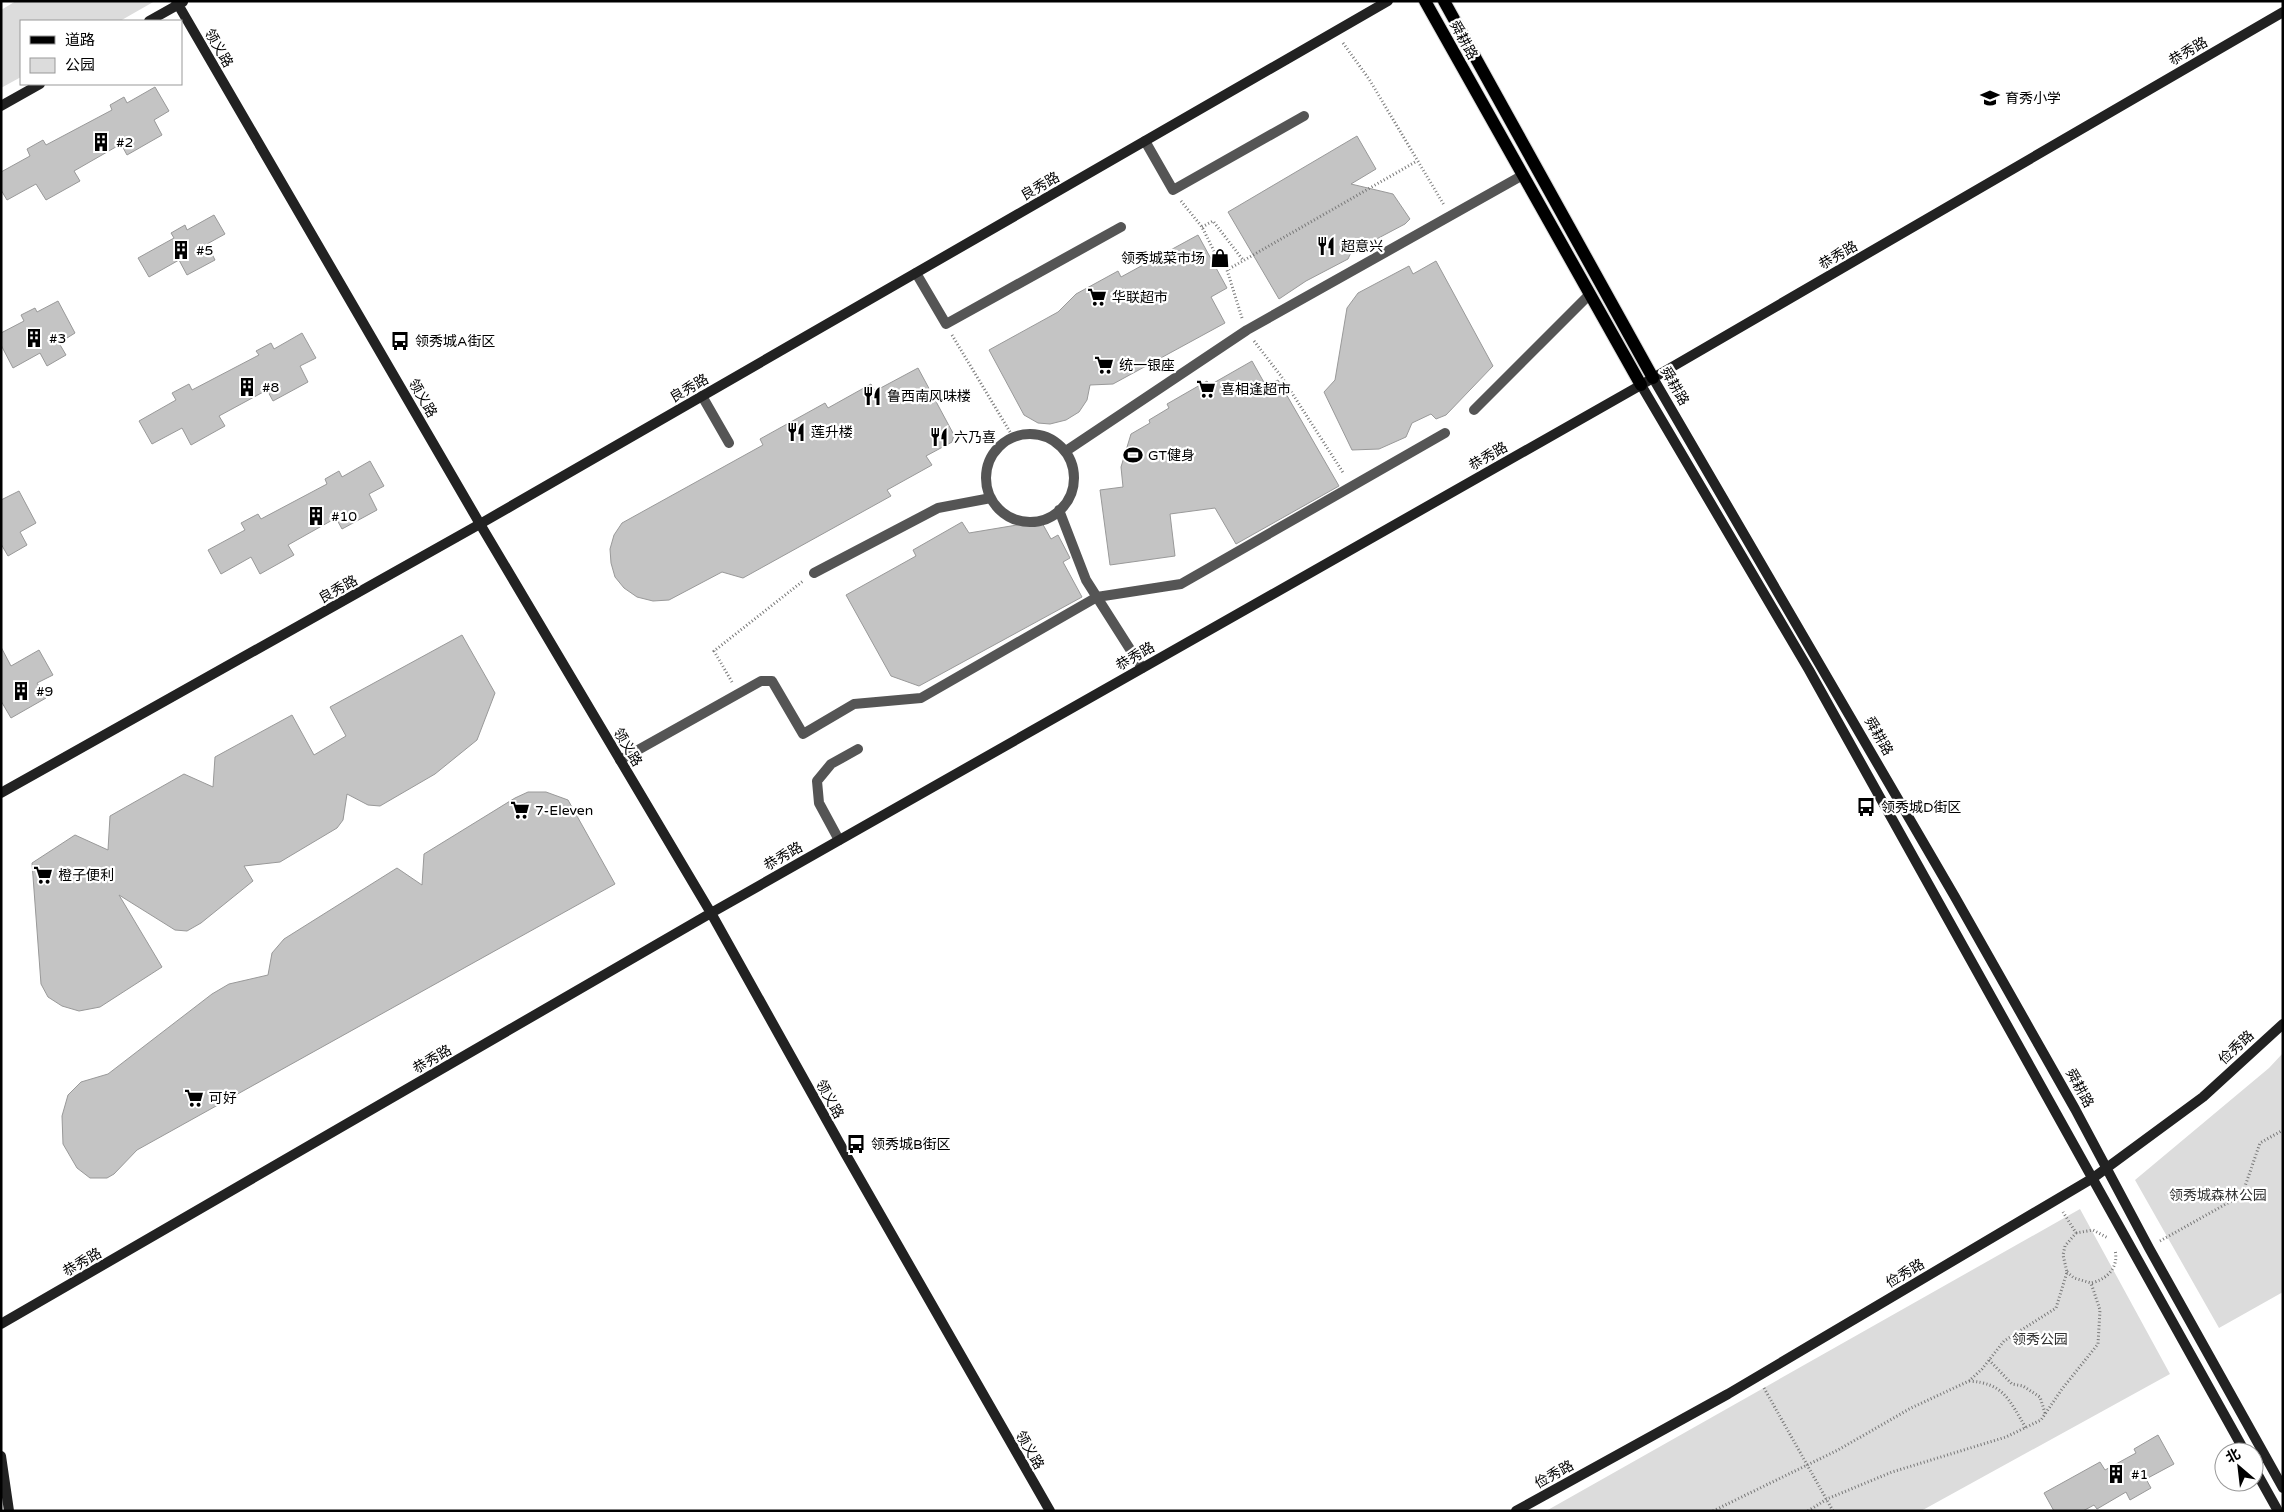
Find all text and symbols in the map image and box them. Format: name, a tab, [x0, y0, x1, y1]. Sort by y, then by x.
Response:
street label: 舜耕路	[1446, 18, 1481, 63]
legend	[20, 20, 182, 85]
street label: 领义路	[201, 26, 236, 71]
text: 道路	[65, 31, 95, 49]
street label: 恭秀路	[2166, 34, 2211, 69]
text: 公园	[65, 56, 95, 74]
school or university icon: 育秀小学	[1979, 87, 2001, 109]
place label: 育秀小学	[2005, 90, 2061, 107]
building icon: #2	[90, 131, 112, 153]
place label: #2	[116, 134, 133, 151]
street label: 良秀路	[1018, 169, 1063, 204]
restaurant icon: 超意兴	[1315, 235, 1337, 257]
place label: 超意兴	[1341, 238, 1383, 255]
street label: 恭秀路	[1816, 238, 1861, 273]
building icon: #5	[170, 239, 192, 261]
place label: #5	[196, 242, 213, 259]
shop icon: 领秀城菜市场	[1209, 247, 1231, 269]
place label: 领秀城菜市场	[1121, 250, 1205, 267]
supermarket icon: 华联超市	[1086, 286, 1108, 308]
place label: 华联超市	[1112, 289, 1168, 306]
building icon: #3	[23, 327, 45, 349]
place label: #3	[49, 330, 66, 347]
bus stop icon: 领秀城A街区	[389, 330, 411, 352]
place label: 领秀城A街区	[415, 333, 495, 350]
supermarket icon: 统一银座	[1093, 354, 1115, 376]
place label: 统一银座	[1119, 357, 1175, 374]
street label: 舜耕路	[1657, 364, 1692, 409]
street label: 良秀路	[667, 371, 712, 406]
building icon: #8	[236, 376, 258, 398]
street label: 领义路	[405, 376, 440, 421]
supermarket icon: 喜相逢超市	[1195, 378, 1217, 400]
place label: #8	[262, 379, 280, 396]
place label: 喜相逢超市	[1221, 381, 1291, 398]
restaurant icon: 鲁西南风味楼	[861, 385, 883, 407]
place label: 鲁西南风味楼	[887, 388, 971, 405]
restaurant icon: 莲升楼	[785, 421, 807, 443]
place label: 莲升楼	[811, 424, 853, 441]
restaurant icon: 六乃喜	[928, 426, 950, 448]
place label: 六乃喜	[954, 429, 996, 446]
street label: 恭秀路	[1466, 439, 1511, 474]
sports icon: GT健身	[1122, 444, 1144, 466]
place label: GT健身	[1148, 447, 1195, 464]
building icon: #10	[305, 505, 327, 527]
place label: #10	[331, 508, 357, 525]
street label: 良秀路	[316, 572, 361, 607]
street label: 恭秀路	[1113, 639, 1158, 674]
building icon: #9	[10, 680, 32, 702]
place label: #9	[36, 683, 53, 700]
street label: 舜耕路	[1861, 714, 1896, 759]
street label: 领义路	[609, 725, 646, 770]
bus stop icon: 领秀城D街区	[1855, 796, 1877, 818]
supermarket icon: 7-Eleven	[509, 799, 531, 821]
place label: 领秀城D街区	[1881, 799, 1962, 816]
place label: 7-Eleven	[535, 802, 593, 819]
street label: 恭秀路	[761, 839, 806, 874]
supermarket icon: 橙子便利	[32, 864, 54, 886]
place label: 橙子便利	[58, 867, 114, 884]
street label: 俭秀路	[2215, 1027, 2257, 1068]
street label: 恭秀路	[410, 1042, 455, 1077]
street label: 舜耕路	[2062, 1066, 2097, 1111]
street label: 领义路	[812, 1077, 847, 1122]
supermarket icon: 可好	[183, 1087, 205, 1109]
place label: 可好	[209, 1090, 237, 1107]
bus stop icon: 领秀城B街区	[845, 1133, 867, 1155]
place label: 领秀城B街区	[871, 1136, 951, 1153]
park label: 领秀城森林公园	[2169, 1187, 2267, 1204]
street label: 恭秀路	[60, 1245, 105, 1280]
street label: 俭秀路	[1883, 1255, 1928, 1292]
park label: 领秀公园	[2012, 1331, 2068, 1348]
street label: 领义路	[1012, 1428, 1047, 1473]
north arrow	[2214, 1442, 2264, 1492]
text: 北	[2223, 1445, 2243, 1467]
street label: 俭秀路	[1532, 1457, 1577, 1492]
building icon: #1	[2105, 1463, 2127, 1485]
place label: #1	[2131, 1466, 2148, 1483]

